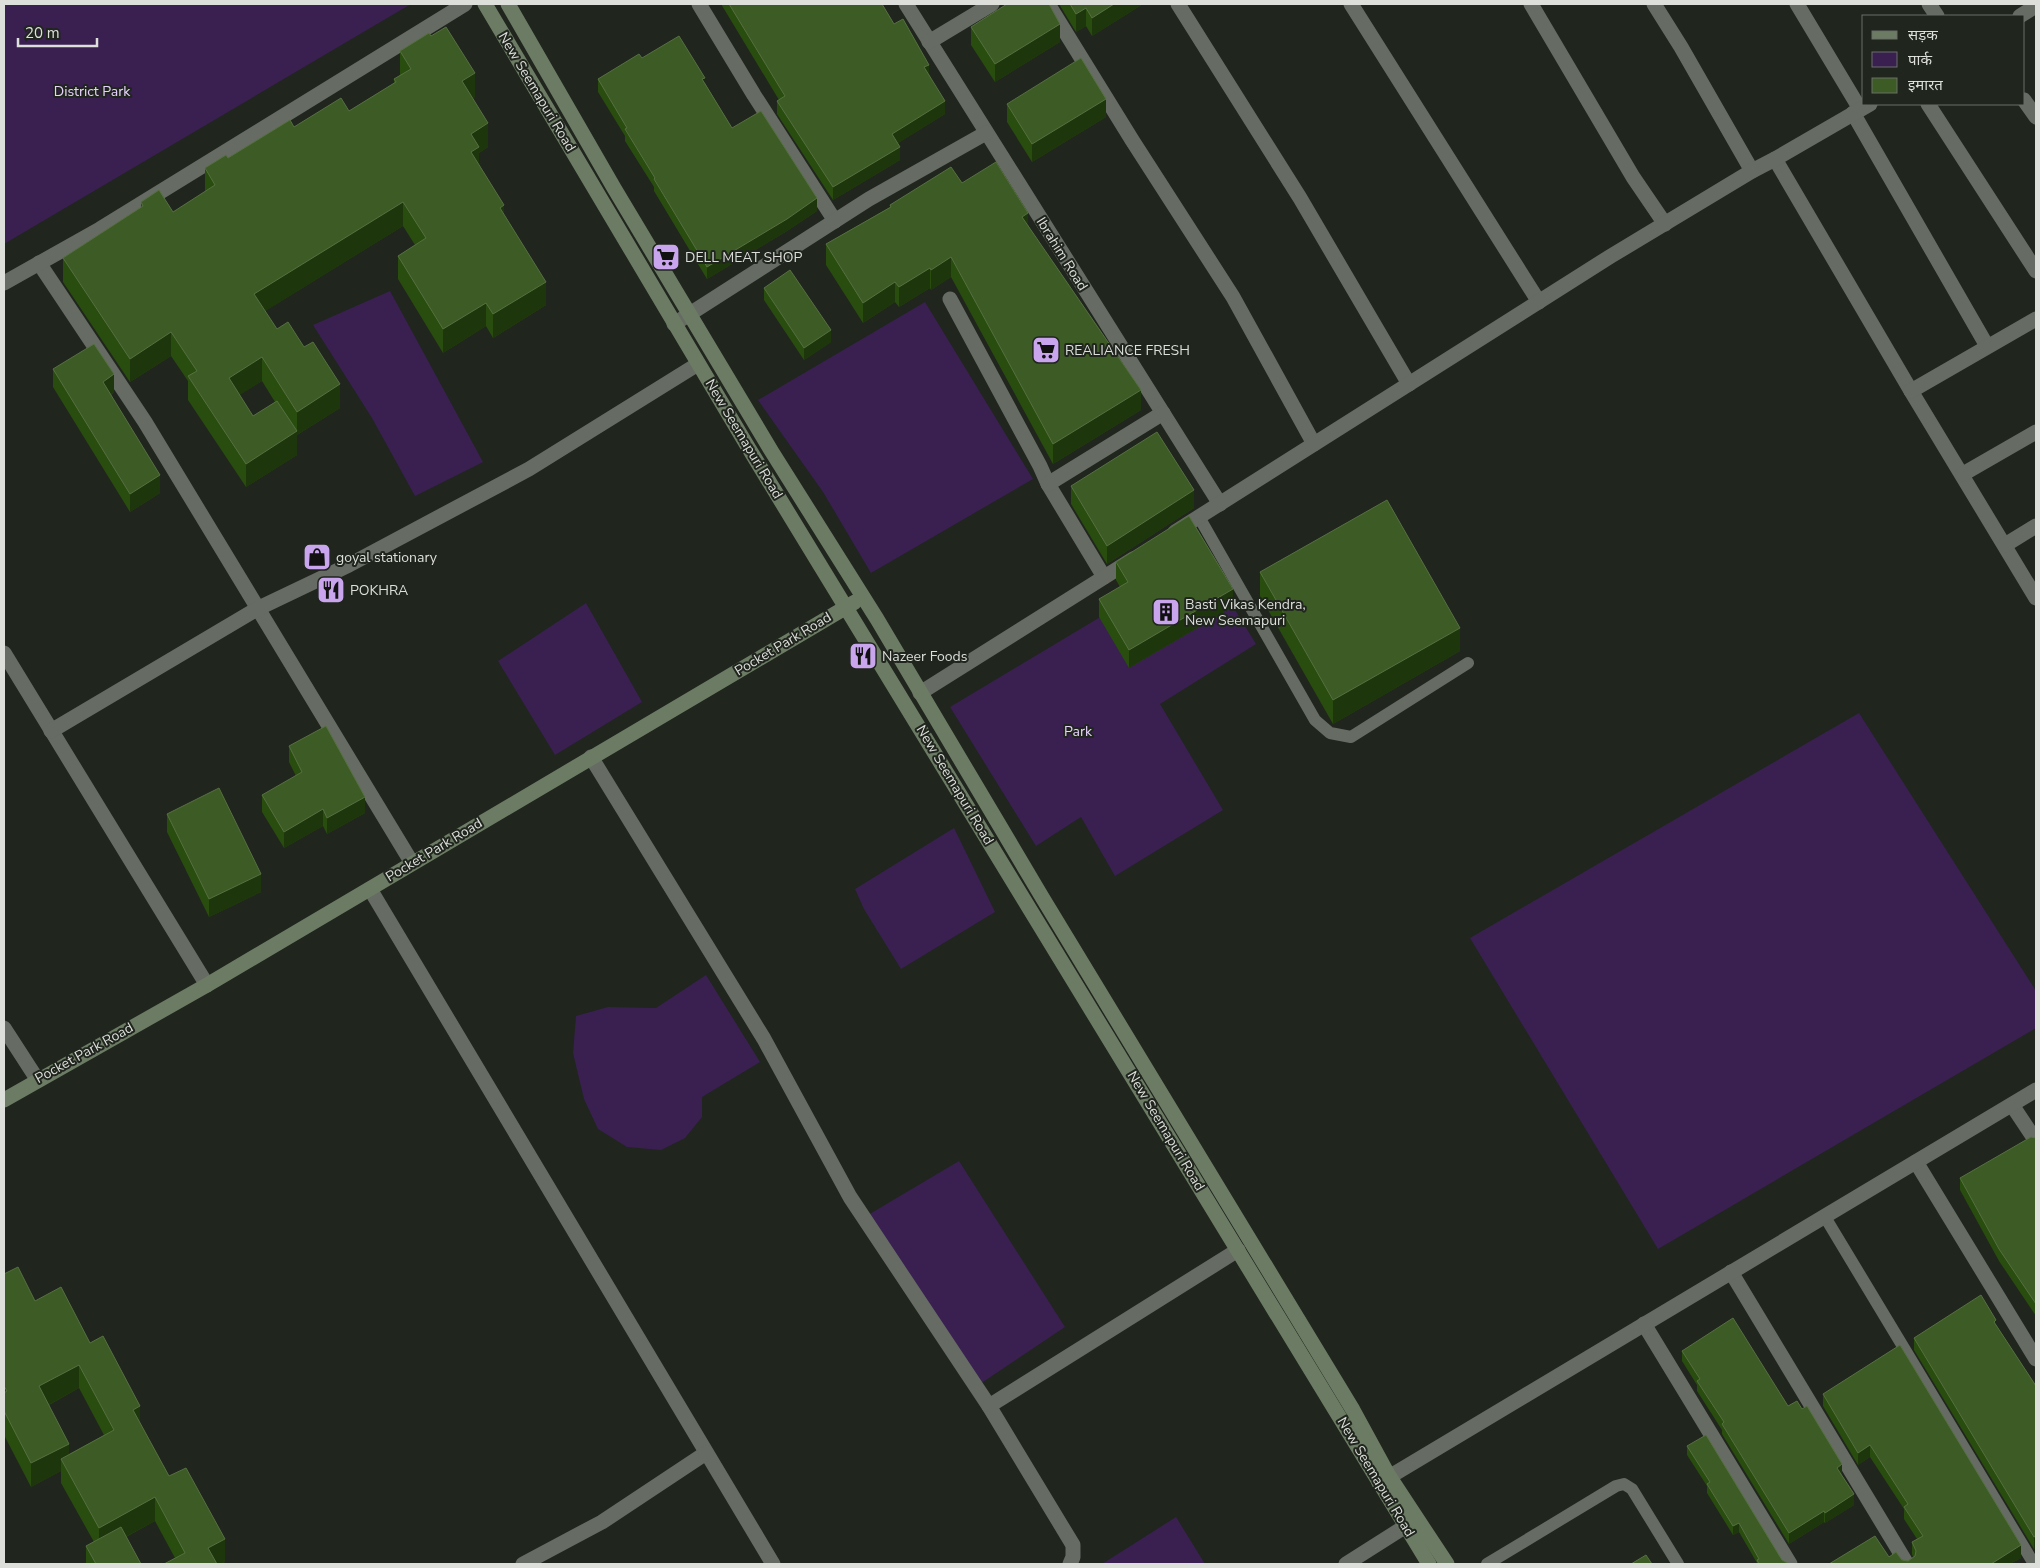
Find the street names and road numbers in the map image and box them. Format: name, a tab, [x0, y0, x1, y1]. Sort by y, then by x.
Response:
street label: New Seemapuri Road	[494, 29, 580, 155]
street label: Ibrahim Road	[1032, 214, 1092, 294]
street label: New Seemapuri Road	[701, 376, 787, 502]
street label: Pocket Park Road	[731, 608, 835, 680]
street label: New Seemapuri Road	[912, 722, 998, 848]
street label: Pocket Park Road	[382, 814, 486, 886]
street label: Pocket Park Road	[31, 1018, 137, 1088]
street label: New Seemapuri Road	[1123, 1068, 1209, 1194]
street label: New Seemapuri Road	[1333, 1414, 1419, 1540]

